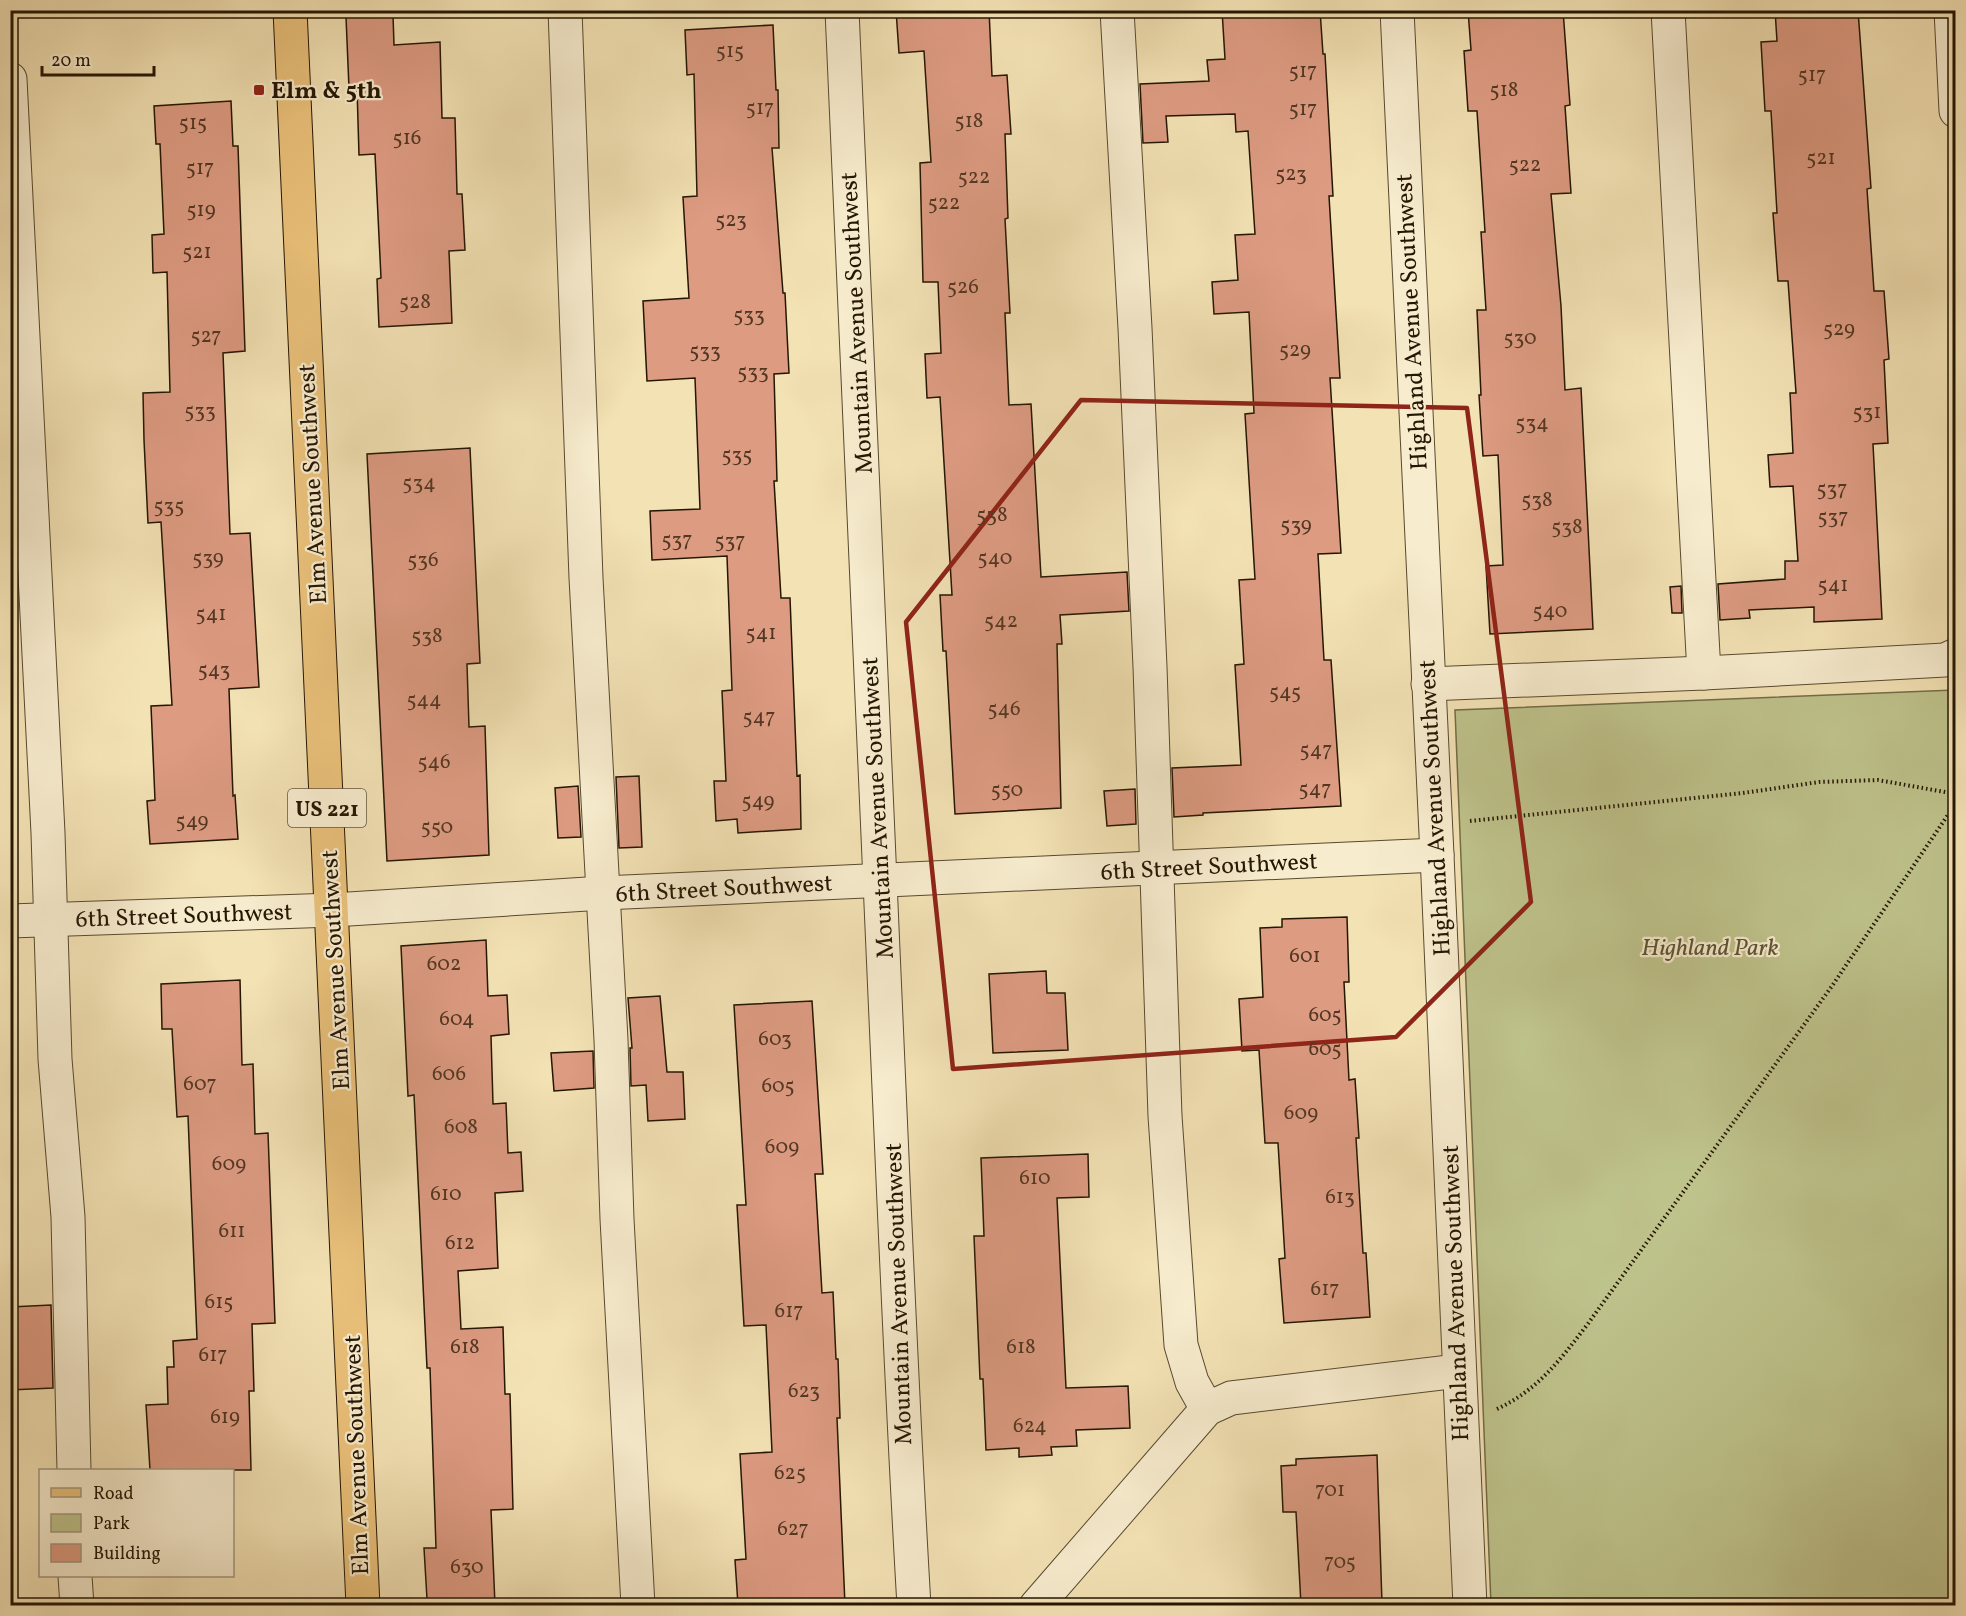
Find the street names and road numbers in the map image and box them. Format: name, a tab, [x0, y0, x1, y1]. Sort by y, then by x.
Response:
street label: Mountain Avenue Southwest	[833, 171, 883, 475]
street label: Highland Avenue Southwest	[1388, 173, 1438, 471]
street label: Elm Avenue Southwest	[291, 363, 337, 605]
street label: Mountain Avenue Southwest	[854, 656, 904, 960]
street label: Highland Avenue Southwest	[1411, 659, 1461, 957]
road number: US 221	[288, 789, 366, 827]
street label: 6th Street Southwest	[1100, 845, 1318, 891]
street label: Elm Avenue Southwest	[314, 849, 360, 1091]
street label: 6th Street Southwest	[615, 867, 833, 913]
street label: 6th Street Southwest	[75, 896, 293, 938]
street label: Mountain Avenue Southwest	[878, 1142, 922, 1446]
street label: Highland Avenue Southwest	[1435, 1144, 1479, 1442]
street label: Elm Avenue Southwest	[337, 1334, 379, 1576]

